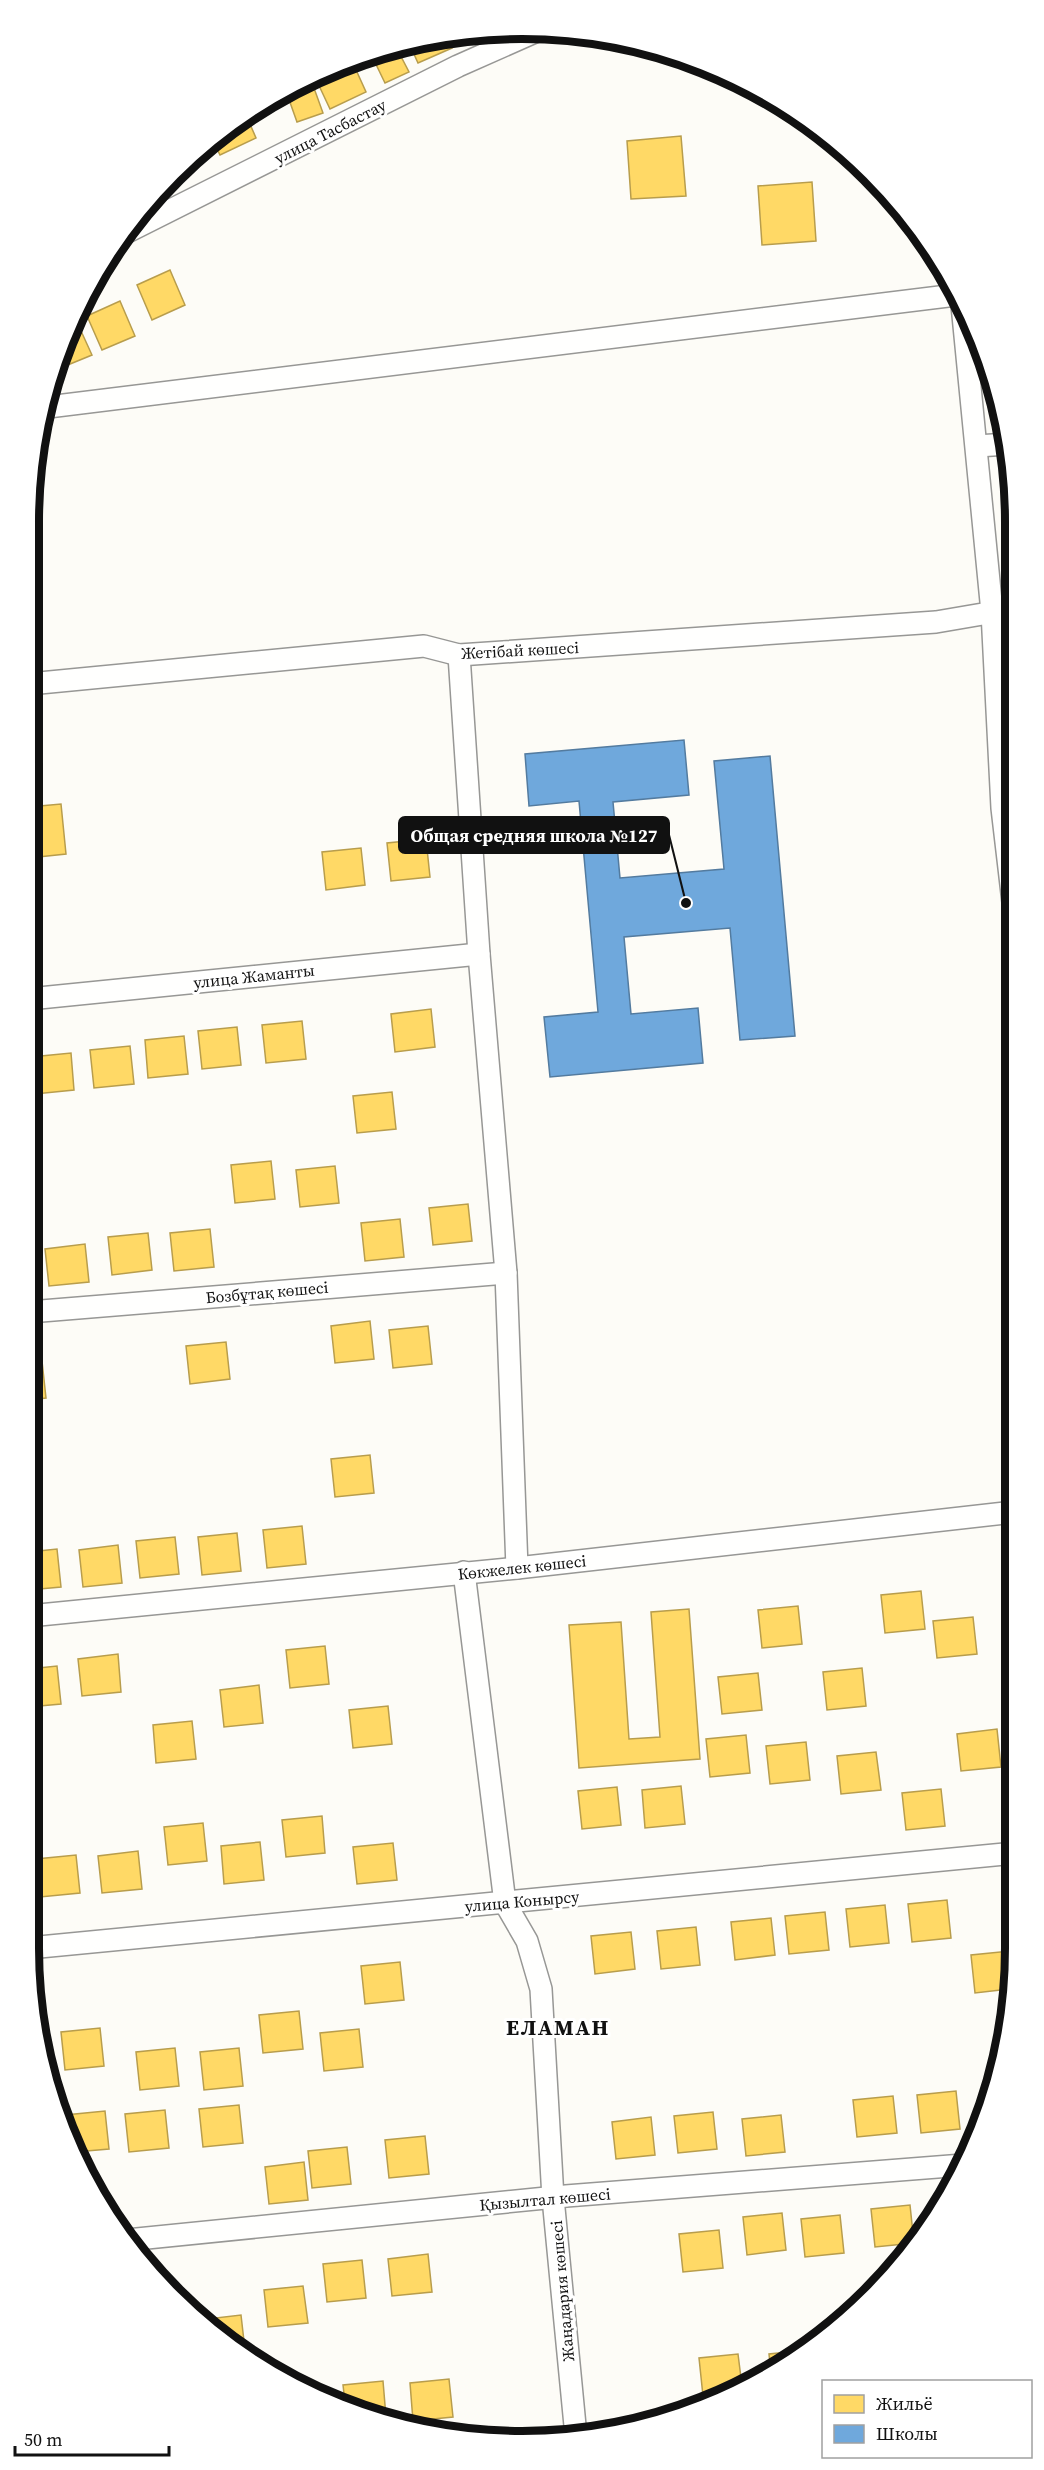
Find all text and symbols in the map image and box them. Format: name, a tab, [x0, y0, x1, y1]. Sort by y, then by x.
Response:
street label: улица Тасбастау	[270, 93, 390, 169]
street label: Жетібай көшесі	[461, 636, 580, 664]
callout: Общая средняя школа №127	[399, 817, 669, 853]
text: Общая средняя школа №127	[411, 823, 658, 848]
street label: улица Жаманты	[192, 959, 316, 993]
street label: Бозбұтақ көшесі	[205, 1276, 330, 1308]
street label: Көкжелек көшесі	[457, 1549, 587, 1585]
street label: улица Конырсу	[464, 1885, 581, 1917]
district label: ЕЛАМАН	[506, 2012, 610, 2042]
street label: Қызылтал көшесі	[479, 2182, 612, 2216]
street label: Жаңадария көшесі	[545, 2219, 579, 2362]
legend	[822, 2380, 1032, 2458]
text: Жильё	[876, 2391, 933, 2416]
scale bar	[15, 2419, 170, 2457]
text: Школы	[876, 2421, 938, 2446]
text: 50 m	[24, 2427, 62, 2452]

